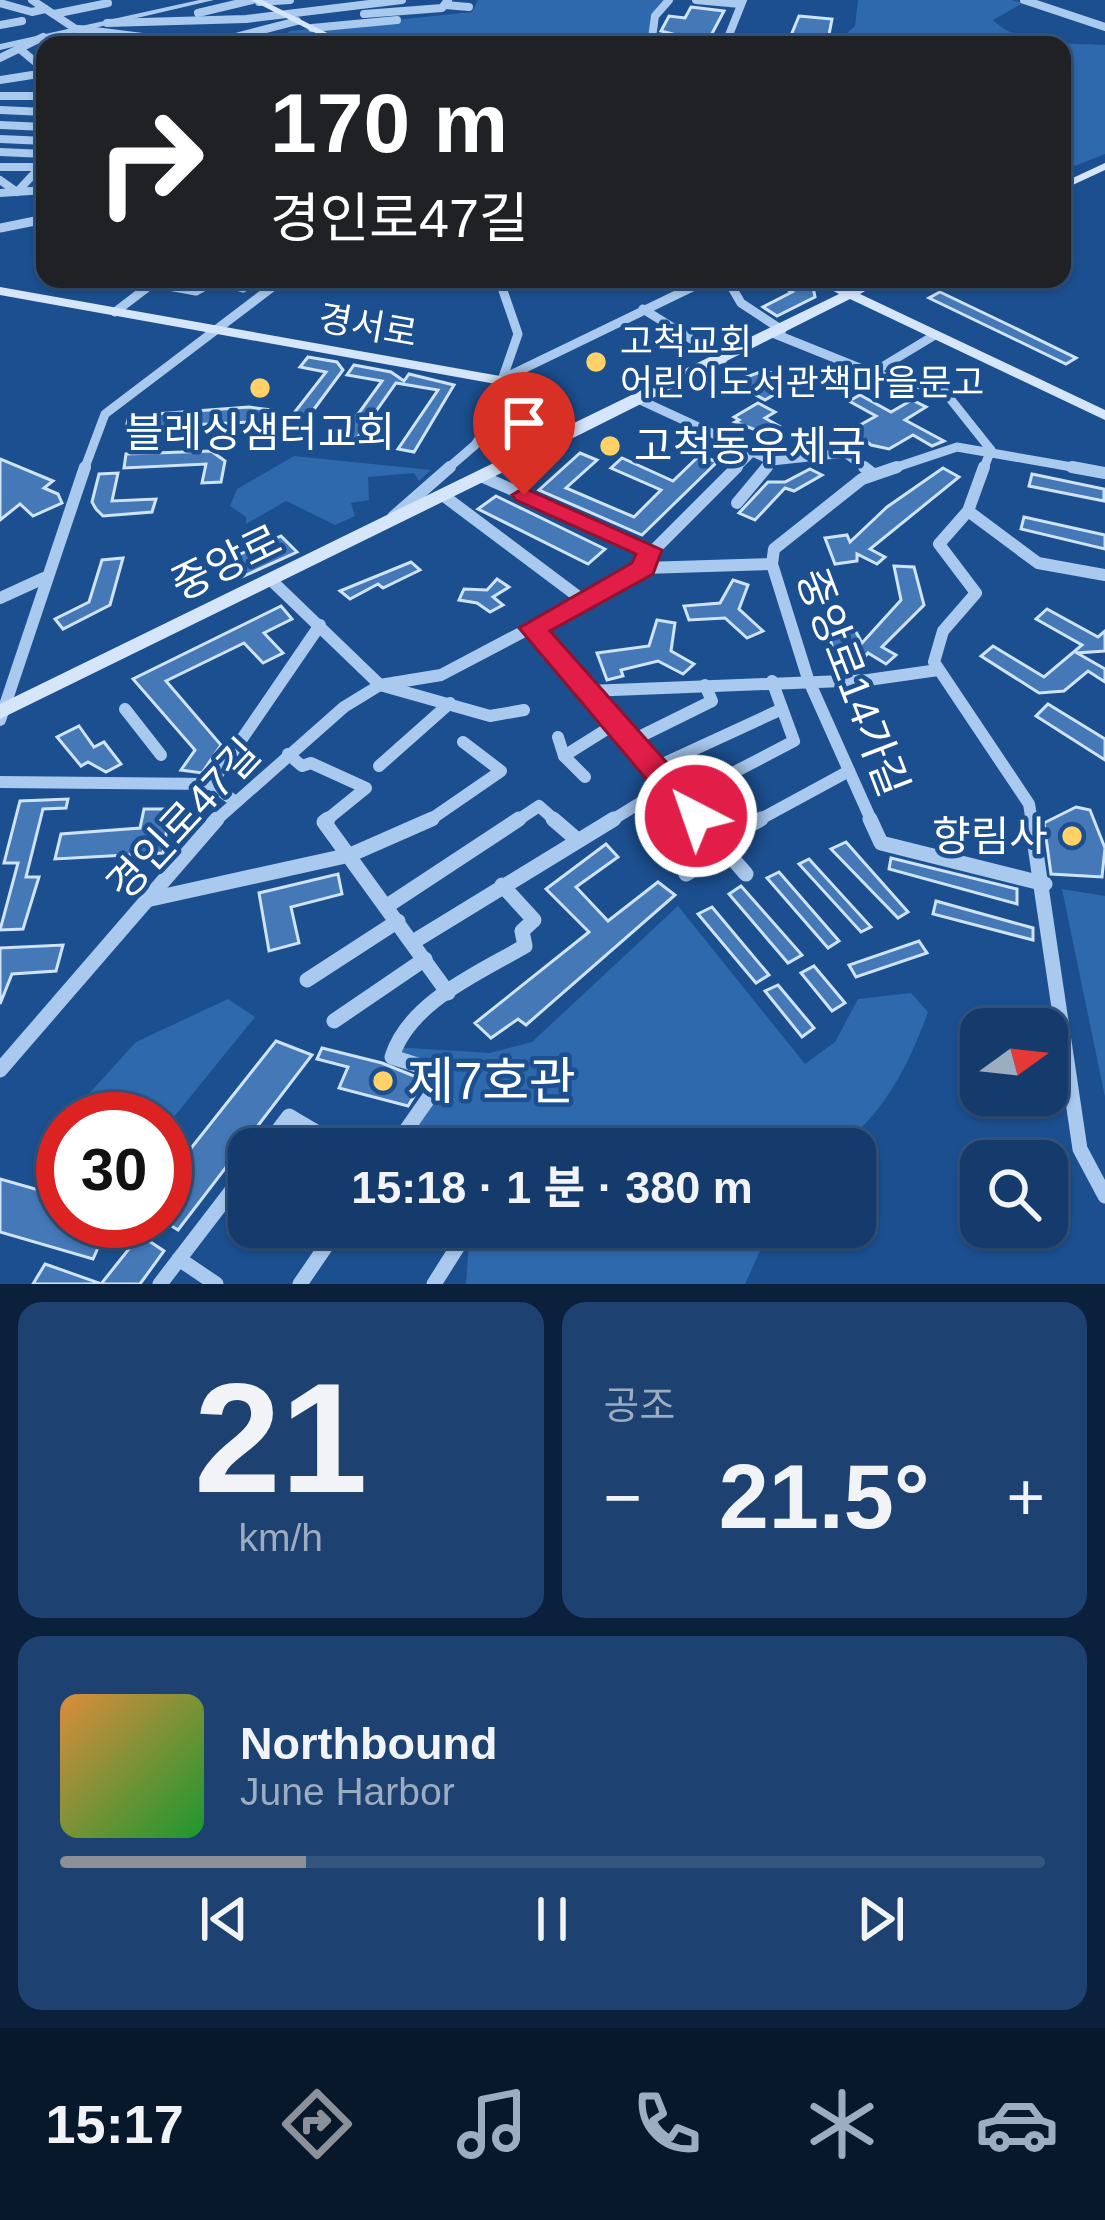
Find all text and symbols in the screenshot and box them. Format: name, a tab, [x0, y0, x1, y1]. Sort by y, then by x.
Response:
text: 170 m	[270, 76, 508, 170]
icon: right	[72, 84, 228, 240]
text: 경인로47길	[270, 188, 529, 248]
street label: 경서로	[315, 297, 420, 354]
place label: 고척교회 어린이도서관책마을문고	[620, 321, 984, 403]
marker: 고척교회 어린이도서관책마을문고	[583, 349, 609, 375]
pin	[473, 372, 575, 495]
marker: 블레싱샘터교회	[247, 375, 273, 401]
icon: arrive	[491, 390, 557, 456]
place label: 블레싱샘터교회	[125, 409, 395, 456]
place label: 고척동우체국	[634, 423, 866, 470]
marker: 고척동우체국	[597, 433, 623, 459]
street label: 중앙로	[164, 516, 289, 609]
street label: 중앙로14가길	[788, 562, 917, 803]
street label: 경인로47길	[98, 730, 269, 909]
position arrow	[633, 753, 759, 879]
place label: 향림사	[932, 813, 1048, 860]
marker: 향림사	[1059, 823, 1085, 849]
north arrow	[960, 1008, 1068, 1116]
map controls	[960, 1008, 1068, 1248]
place label: 제7호관	[407, 1053, 576, 1110]
marker: 제7호관	[370, 1068, 396, 1094]
speed limit sign: 30	[36, 1092, 192, 1248]
button: search	[960, 1140, 1068, 1248]
text: 15:18 · 1 분 · 380 m	[351, 1162, 753, 1213]
text: 21	[194, 1351, 368, 1525]
text: 공조	[604, 1384, 675, 1427]
text: 21.5°	[719, 1447, 930, 1547]
text: −	[604, 1460, 642, 1534]
text: +	[1006, 1460, 1045, 1534]
text: km/h	[238, 1516, 323, 1559]
text: Northbound	[240, 1718, 497, 1769]
text: June Harbor	[240, 1770, 455, 1813]
icon: previous	[191, 1886, 257, 1952]
icon: pause	[519, 1886, 585, 1952]
icon: next	[848, 1886, 914, 1952]
icon: directions	[275, 2082, 359, 2166]
icon: music	[450, 2082, 534, 2166]
icon: phone	[625, 2082, 709, 2166]
icon: climate	[800, 2082, 884, 2166]
icon: car	[975, 2082, 1059, 2166]
text: 15:17	[46, 2094, 184, 2154]

